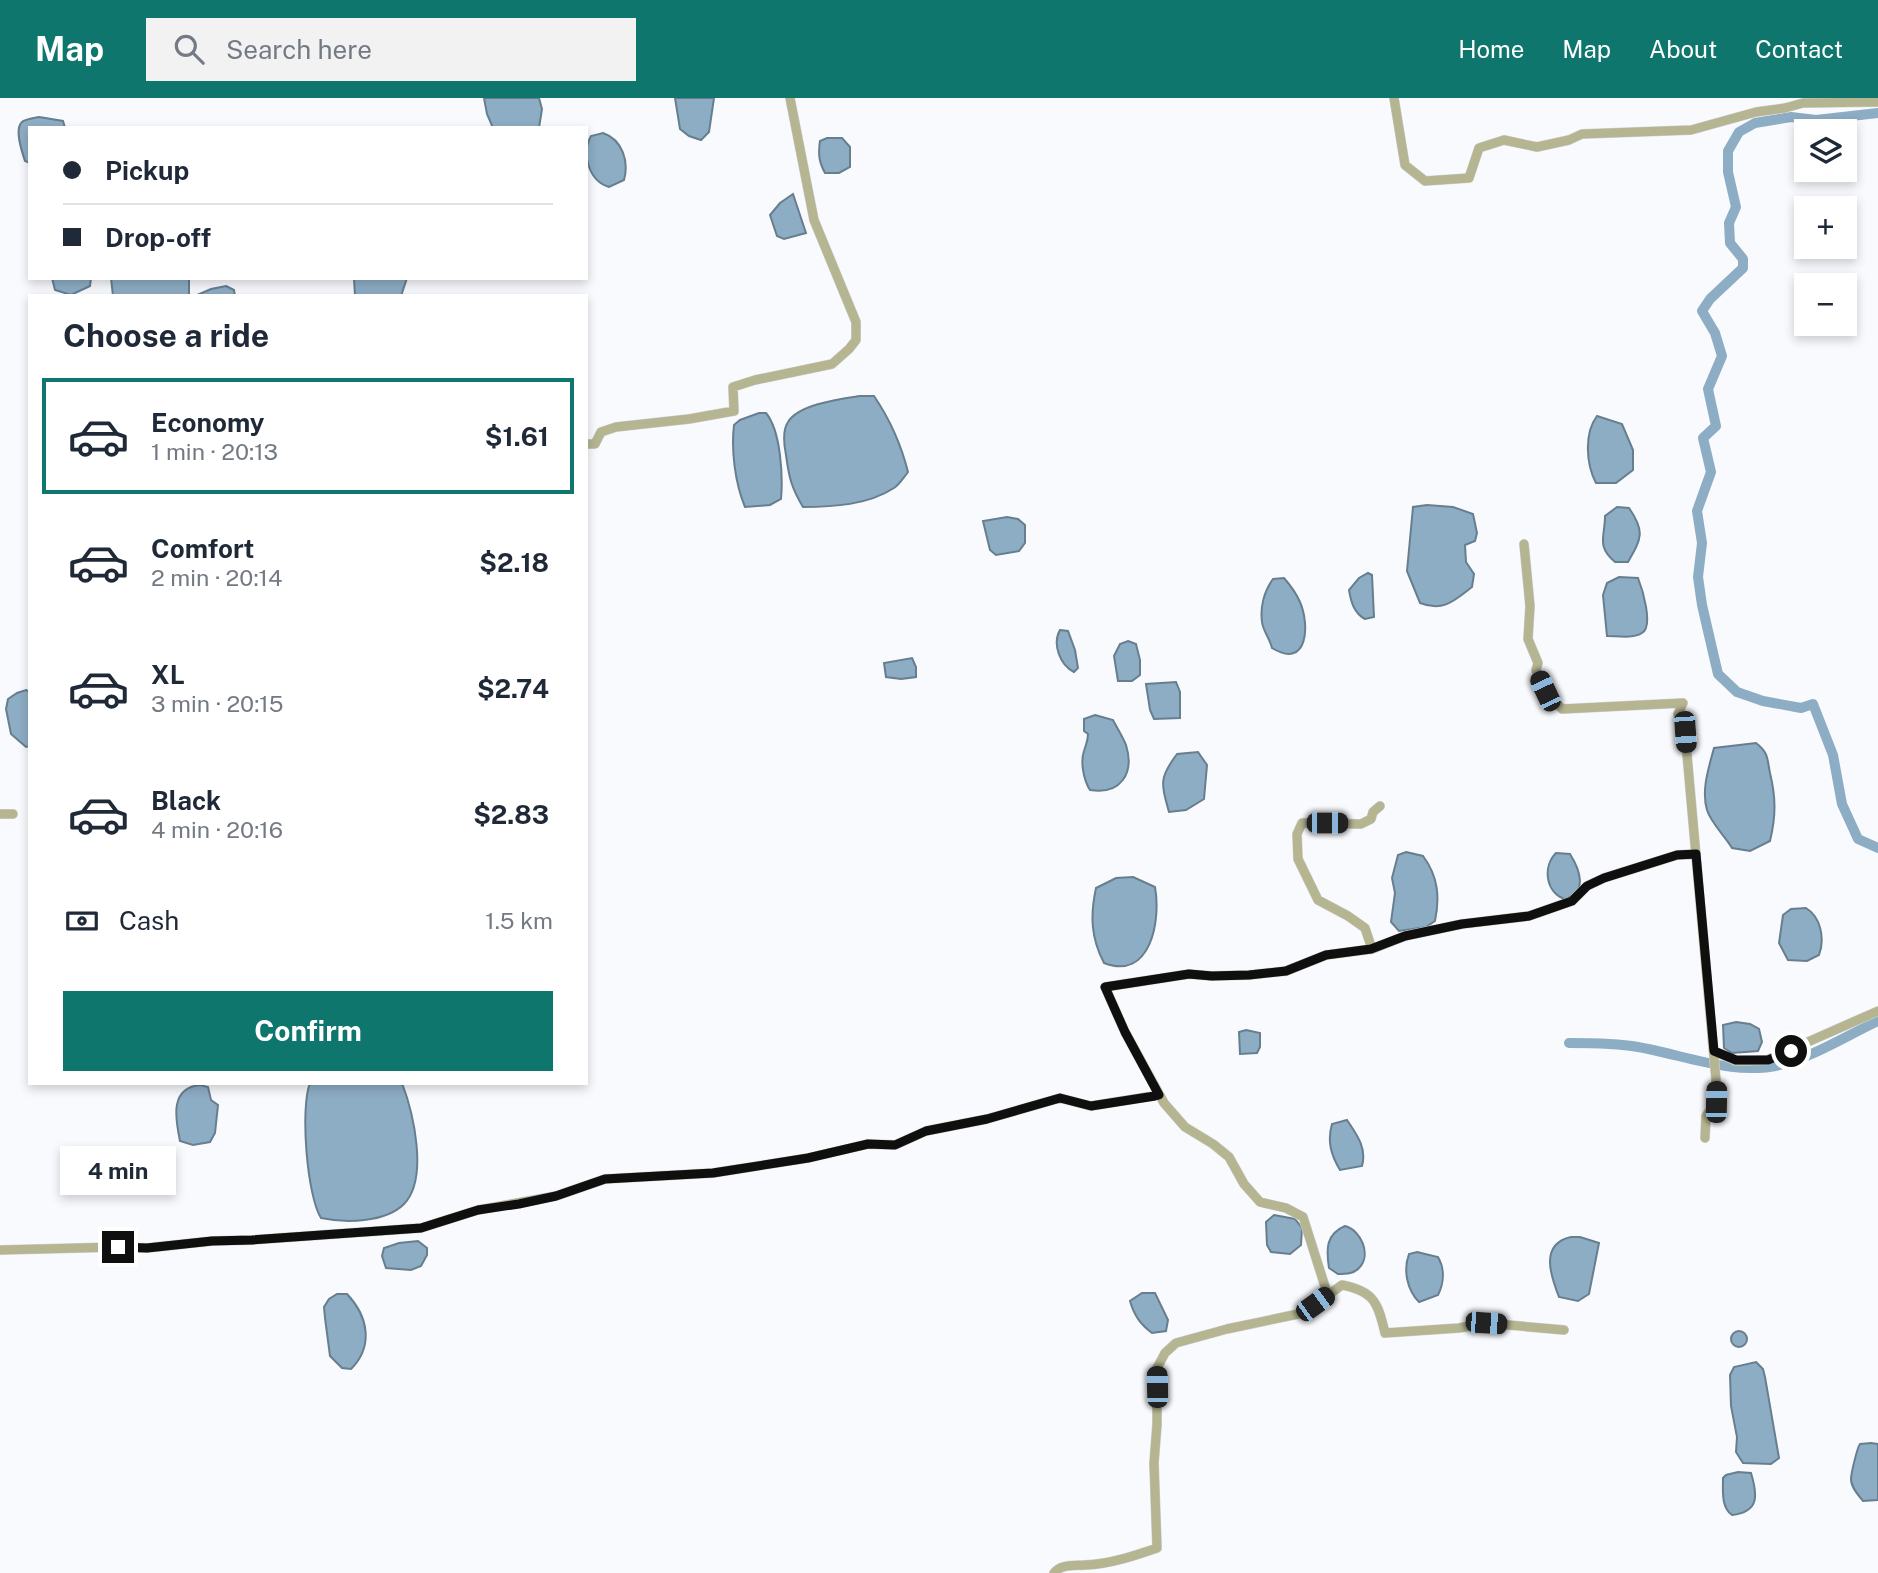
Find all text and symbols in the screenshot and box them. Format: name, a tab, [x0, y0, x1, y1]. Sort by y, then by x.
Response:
search box	[146, 18, 636, 81]
text: Map	[35, 30, 104, 68]
icon: search	[170, 30, 208, 68]
text: Search here	[226, 34, 372, 65]
text: Home	[1458, 35, 1524, 63]
text: Map	[1562, 35, 1611, 63]
text: About	[1649, 35, 1717, 63]
text: Contact	[1755, 35, 1843, 63]
map controls	[1794, 119, 1857, 336]
button: layers	[1794, 119, 1857, 182]
text: Pickup	[105, 155, 189, 186]
button: +	[1794, 196, 1857, 259]
text: Drop-off	[105, 222, 211, 253]
button: −	[1794, 273, 1857, 336]
text: Choose a ride	[63, 317, 269, 354]
icon: car	[67, 405, 130, 468]
text: Economy	[151, 407, 264, 438]
text: $1.61	[485, 421, 549, 452]
text: 1 min · 20:13	[151, 438, 278, 465]
icon: car	[67, 531, 130, 594]
text: Comfort	[151, 533, 254, 564]
text: $2.18	[479, 547, 549, 578]
text: 2 min · 20:14	[151, 564, 282, 591]
icon: car	[67, 657, 130, 720]
text: XL	[151, 659, 185, 690]
car	[1527, 668, 1564, 714]
text: $2.74	[477, 673, 549, 704]
text: 3 min · 20:15	[151, 690, 283, 717]
car	[1674, 710, 1697, 754]
icon: car	[67, 783, 130, 846]
text: Black	[151, 785, 221, 816]
text: $2.83	[473, 799, 549, 830]
car	[1307, 813, 1349, 834]
text: 4 min · 20:16	[151, 816, 283, 843]
icon: cash	[63, 902, 101, 940]
text: Cash	[119, 905, 179, 936]
text: 1.5 km	[485, 907, 553, 934]
button: Confirm	[63, 991, 553, 1071]
route start	[1775, 1035, 1807, 1067]
car	[1706, 1081, 1727, 1123]
callout: 4 min	[60, 1146, 176, 1194]
text: 4 min	[88, 1157, 148, 1184]
route end	[102, 1231, 134, 1263]
car	[1292, 1283, 1339, 1325]
car	[1465, 1311, 1508, 1335]
car	[1147, 1366, 1168, 1408]

